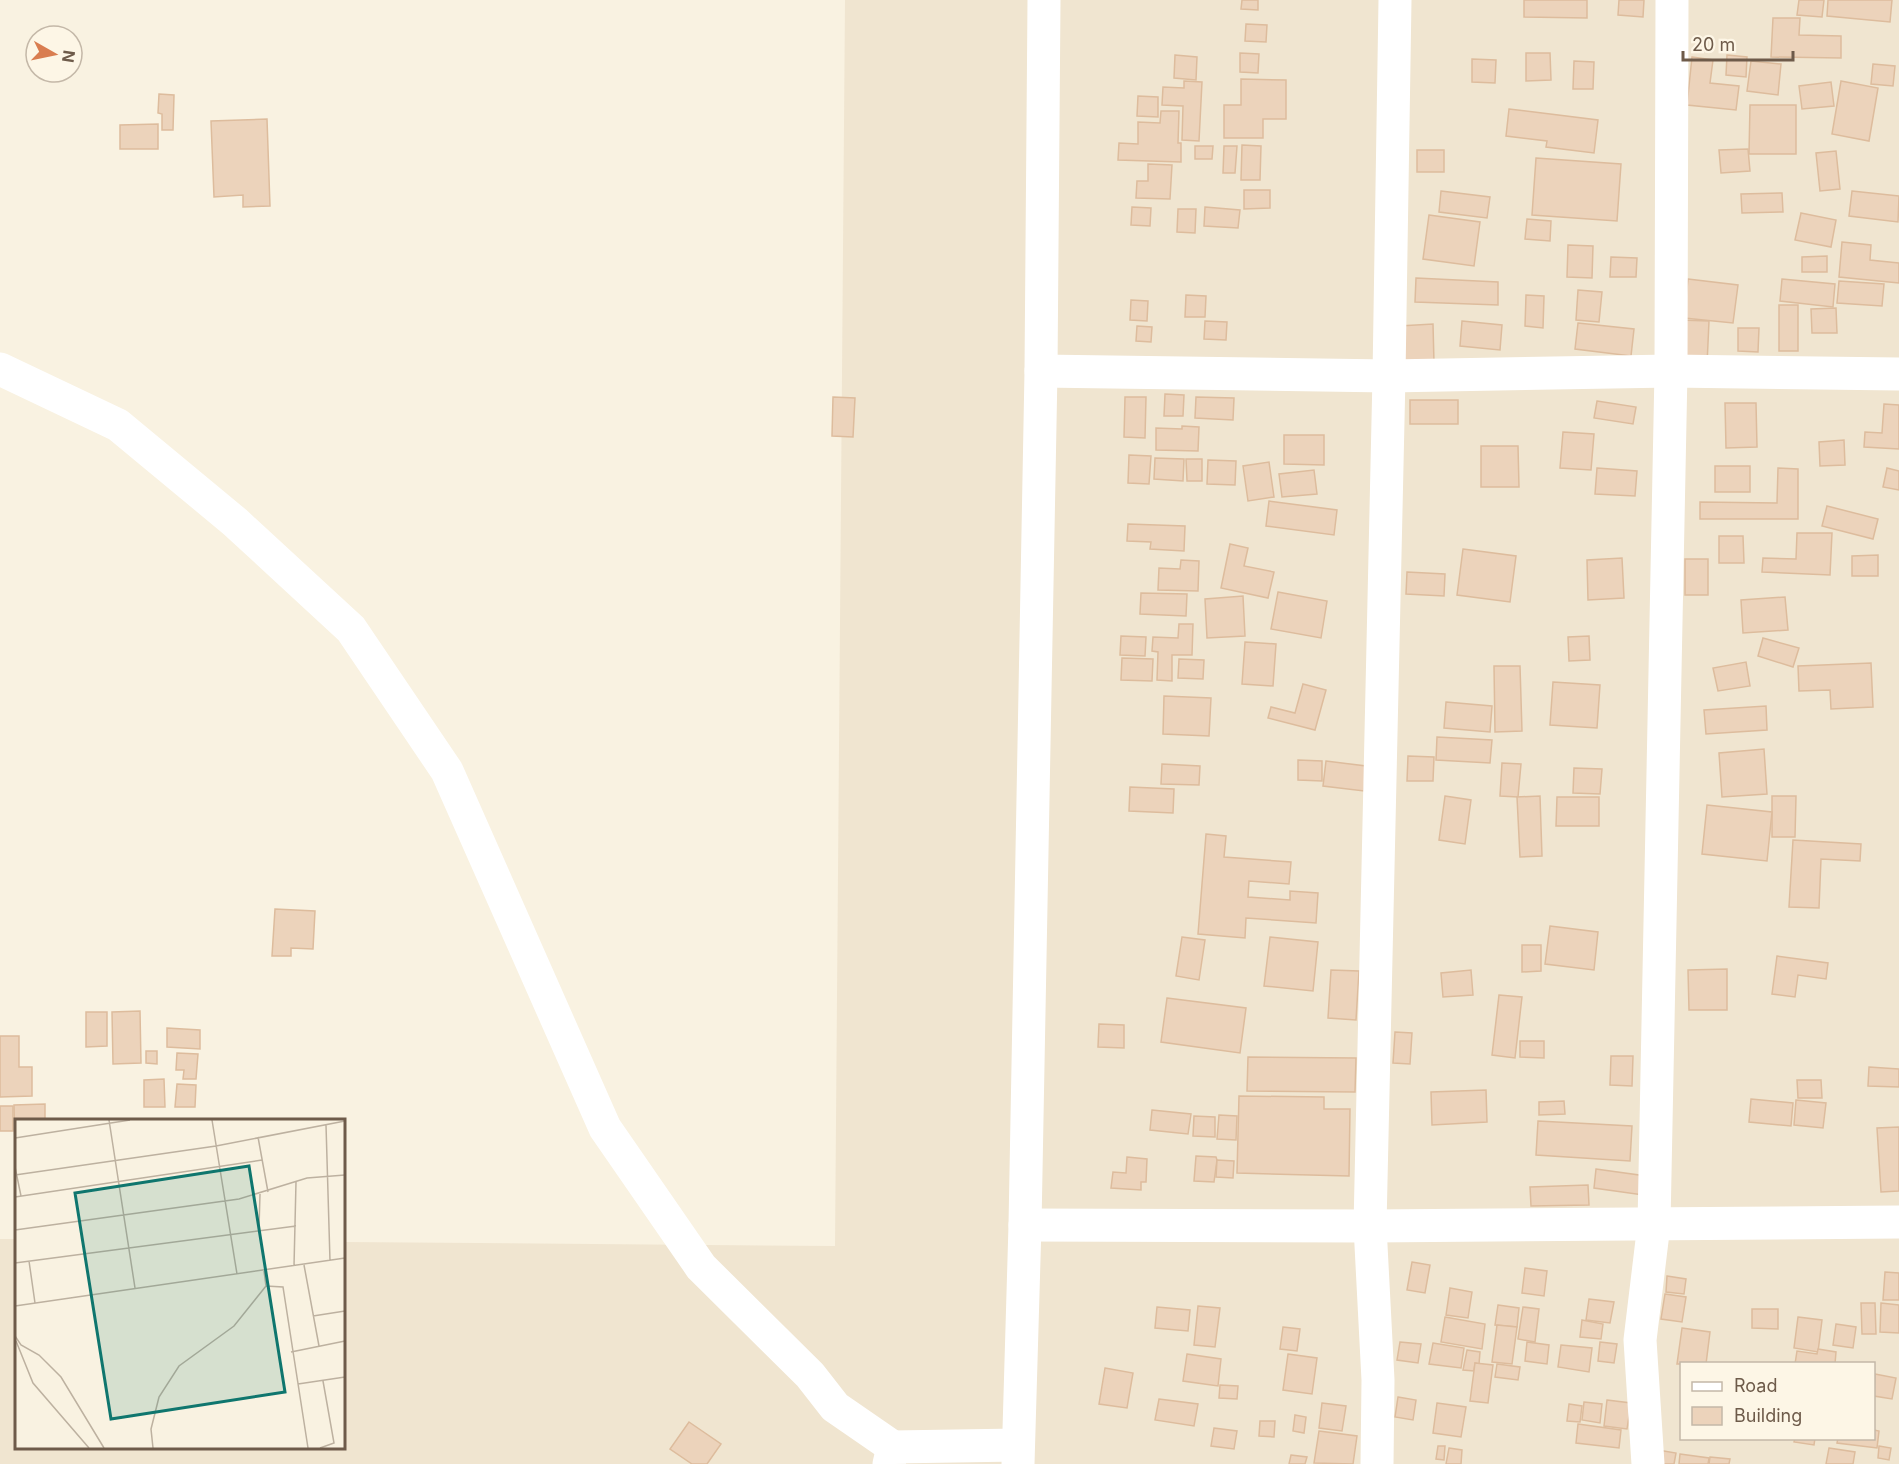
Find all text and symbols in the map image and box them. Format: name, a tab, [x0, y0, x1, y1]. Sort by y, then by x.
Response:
north arrow	[24, 24, 84, 84]
scale bar	[1683, 24, 1792, 62]
text: 20 m	[1692, 34, 1735, 55]
text: N	[58, 49, 80, 64]
inset map	[15, 1119, 345, 1449]
legend	[1680, 1362, 1875, 1440]
text: Road	[1734, 1375, 1777, 1396]
text: Building	[1734, 1405, 1802, 1426]

